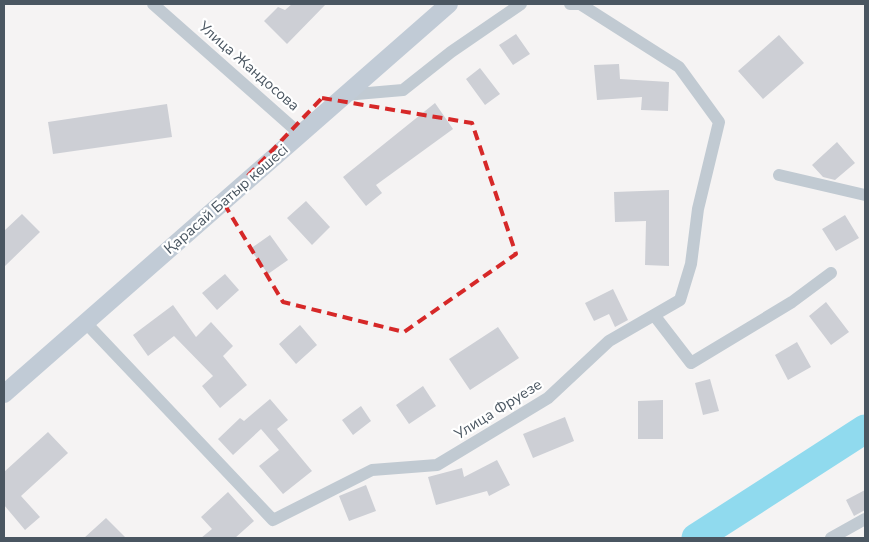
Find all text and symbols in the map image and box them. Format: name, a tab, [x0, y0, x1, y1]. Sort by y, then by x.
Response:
street label: Улица Жандосова	[194, 16, 304, 115]
street label: Қарасай Батыр көшесі	[160, 139, 292, 259]
street label: Улица Фруезе	[450, 374, 546, 444]

